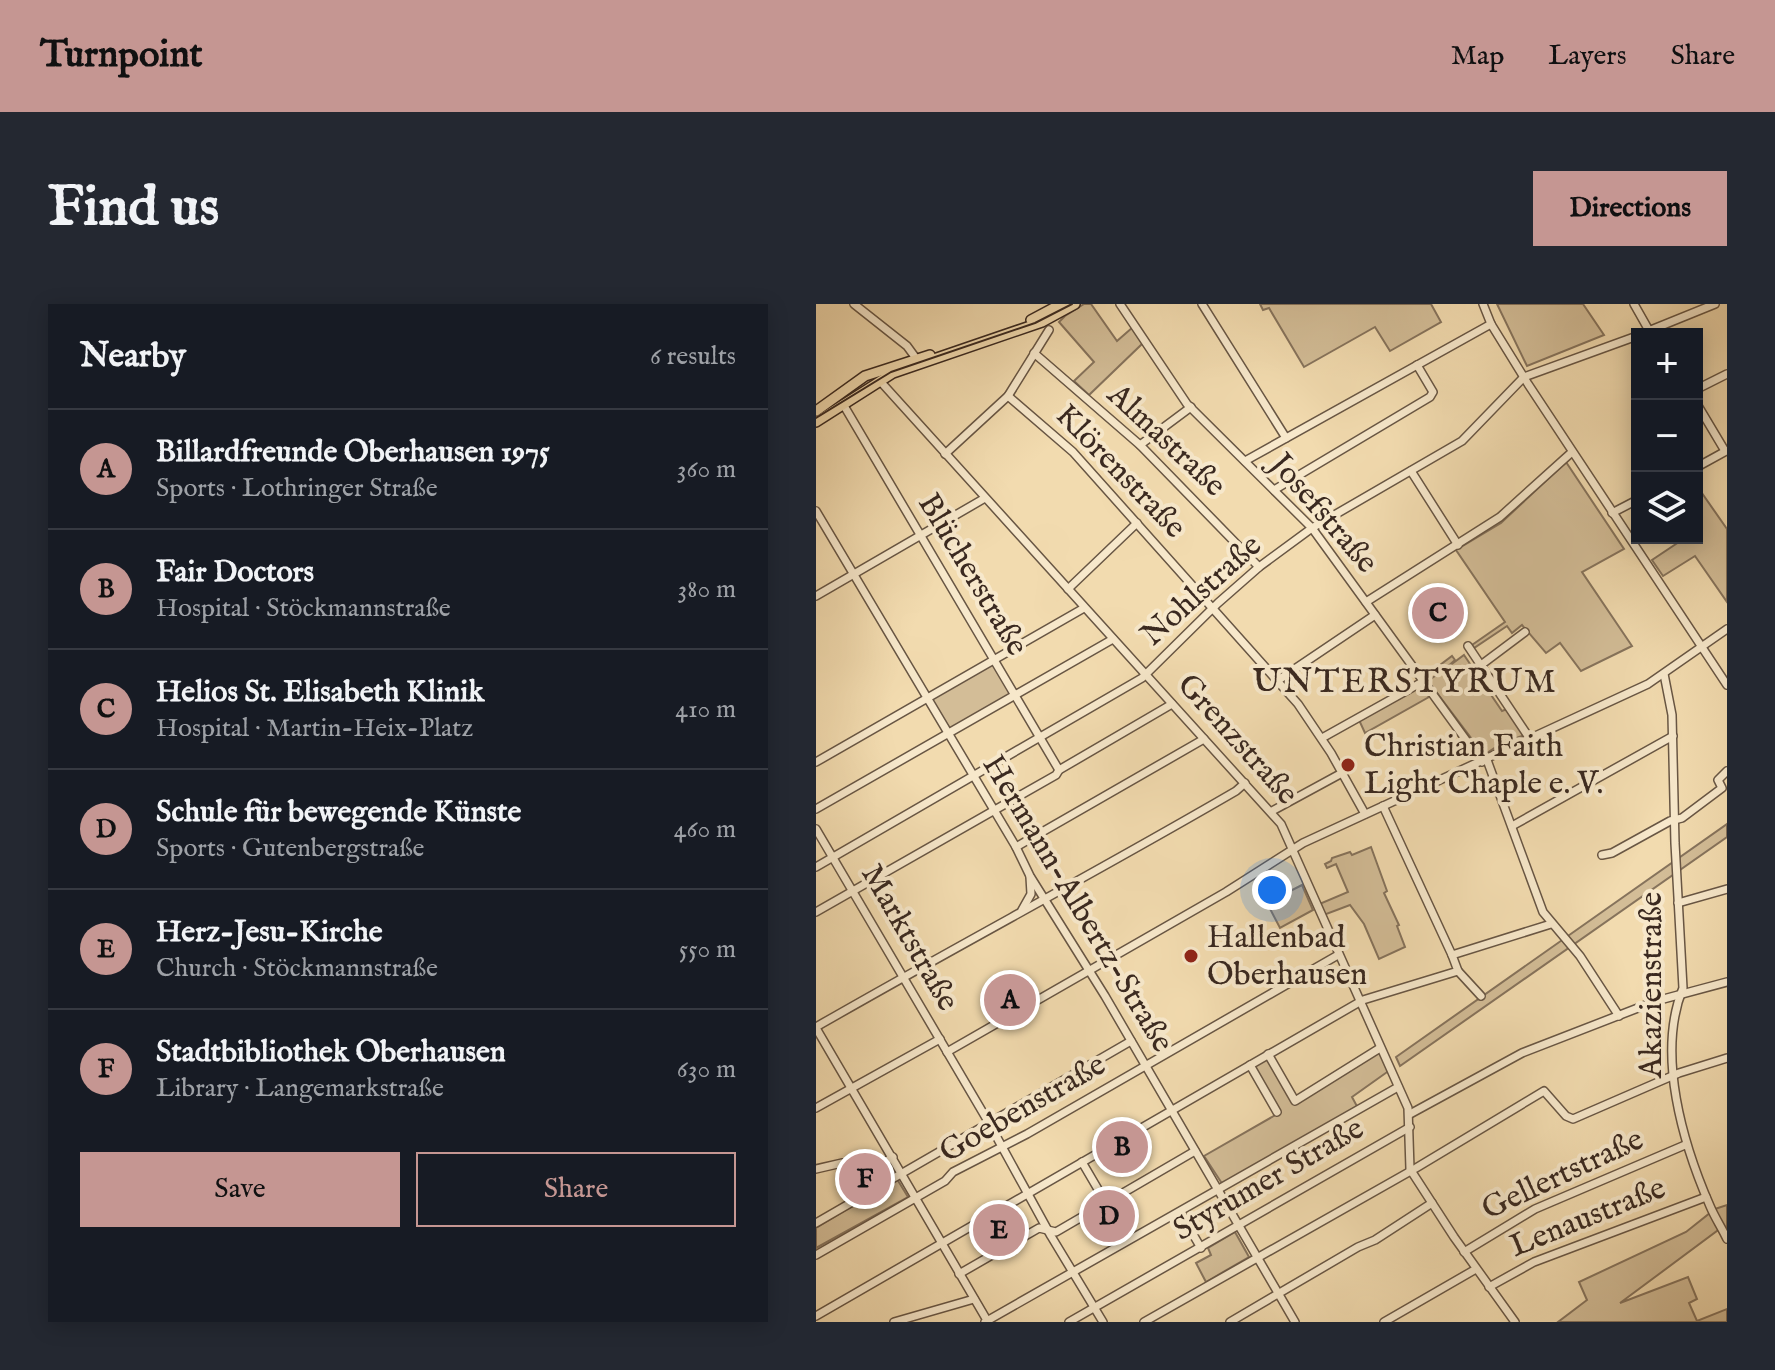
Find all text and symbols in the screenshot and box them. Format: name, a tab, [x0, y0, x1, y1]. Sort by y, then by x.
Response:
text: Turnpoint	[40, 32, 203, 80]
text: Map	[1451, 39, 1504, 74]
text: Layers	[1548, 39, 1627, 74]
text: Share	[1671, 39, 1735, 74]
button: Directions	[1533, 171, 1727, 246]
text: Find us	[48, 173, 219, 244]
map controls	[1631, 328, 1703, 544]
button: +	[1631, 328, 1703, 400]
text: Nearby	[80, 335, 186, 378]
text: 6 results	[650, 340, 736, 373]
street label: Almastraße	[1097, 375, 1234, 506]
street label: Klörenstraße	[1046, 396, 1194, 548]
button: −	[1631, 400, 1703, 472]
text: Billardfreunde Oberhausen 1975	[156, 434, 550, 472]
street label: Josefstraße	[1258, 443, 1386, 583]
text: A	[97, 453, 115, 486]
text: 360 m	[677, 453, 736, 486]
text: Sports · Lothringer Straße	[156, 472, 438, 505]
button: layers	[1631, 472, 1703, 544]
street label: Blücherstraße	[907, 486, 1037, 664]
street label: Nohlstraße	[1133, 526, 1271, 656]
text: Fair Doctors	[156, 554, 314, 592]
text: B	[97, 573, 115, 606]
text: 380 m	[678, 573, 736, 606]
pin: C	[1412, 583, 1464, 643]
text: Hospital · Stöckmannstraße	[156, 592, 451, 625]
district label: UNTERSTYRUM	[1252, 661, 1558, 704]
street label: Grenzstraße	[1167, 666, 1307, 814]
text: Helios St. Elisabeth Klinik	[156, 674, 484, 712]
text: C	[97, 693, 115, 726]
text: 410 m	[675, 693, 736, 726]
text: Hospital · Martin-Heix-Platz	[156, 712, 473, 745]
place label: Christian Faith Light Chaple e. V.	[1364, 727, 1603, 805]
street label: Hermann-Albertz-Straße	[973, 749, 1181, 1059]
marker: Christian Faith Light Chaple e. V.	[1339, 756, 1357, 774]
text: Schule für bewegende Künste	[156, 794, 521, 832]
text: D	[96, 813, 116, 846]
text: 460 m	[674, 813, 736, 846]
text: Sports · Gutenbergstraße	[156, 832, 425, 865]
street label: Marktstraße	[851, 857, 967, 1019]
your location	[1252, 870, 1292, 910]
street label: Akazienstraße	[1632, 892, 1673, 1079]
text: Herz-Jesu-Kirche	[156, 914, 383, 952]
place label: Hallenbad Oberhausen	[1207, 918, 1367, 996]
text: E	[97, 933, 115, 966]
text: 550 m	[679, 933, 736, 966]
marker: Hallenbad Oberhausen	[1182, 947, 1200, 965]
text: Church · Stöckmannstraße	[156, 952, 438, 985]
pin: A	[984, 970, 1036, 1030]
text: Stadtbibliothek Oberhausen	[156, 1034, 506, 1072]
street label: Goebenstraße	[933, 1045, 1113, 1173]
text: F	[98, 1053, 114, 1086]
text: 630 m	[677, 1053, 736, 1086]
text: Library · Langemarkstraße	[156, 1072, 444, 1105]
street label: Styrumer Straße	[1166, 1109, 1372, 1251]
pin: B	[1096, 1117, 1148, 1177]
street label: Gellertstraße	[1476, 1120, 1650, 1230]
pin: F	[839, 1149, 891, 1209]
button: Save	[80, 1152, 400, 1227]
button: Share	[416, 1152, 736, 1227]
street label: Lenaustraße	[1504, 1168, 1672, 1268]
pin: D	[1083, 1186, 1135, 1246]
pin: E	[973, 1200, 1025, 1260]

